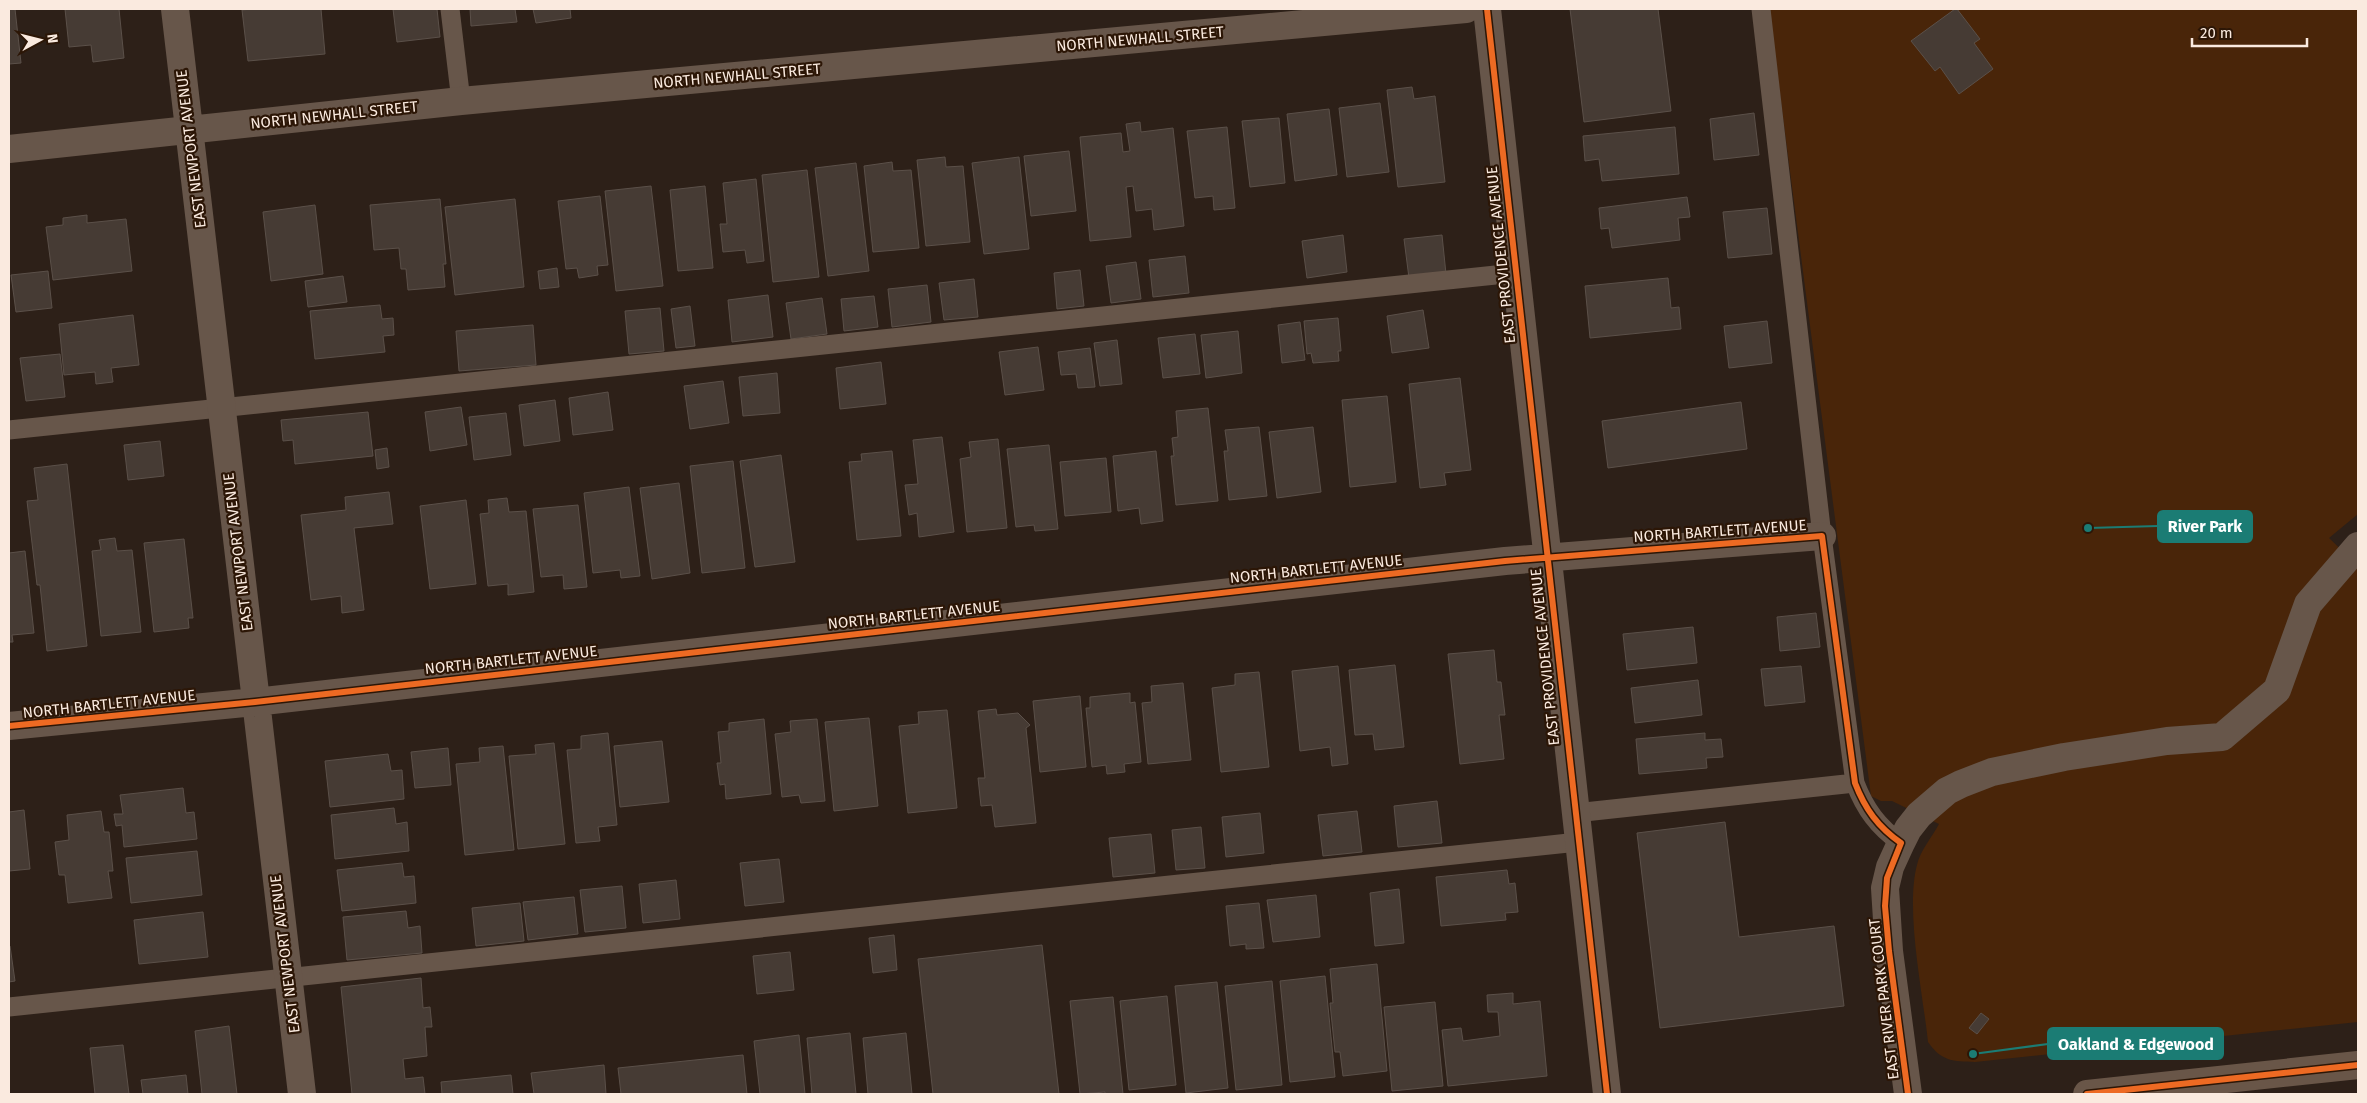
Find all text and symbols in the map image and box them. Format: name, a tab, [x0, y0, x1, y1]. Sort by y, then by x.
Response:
north arrow	[15, 15, 65, 65]
scale bar	[2192, 15, 2307, 47]
street label: NORTH NEWHALL STREET	[1055, 23, 1225, 55]
text: 20 m	[2200, 24, 2233, 42]
text: N	[43, 33, 61, 44]
street label: NORTH NEWHALL STREET	[652, 60, 822, 92]
street label: EAST NEWPORT AVENUE	[172, 69, 210, 229]
street label: NORTH NEWHALL STREET	[249, 97, 419, 133]
street label: EAST PROVIDENCE AVENUE	[1483, 165, 1519, 345]
street label: EAST NEWPORT AVENUE	[219, 472, 257, 632]
callout: River Park	[2158, 511, 2252, 542]
street label: NORTH BARTLETT AVENUE	[1633, 516, 1807, 546]
text: River Park	[2168, 517, 2242, 536]
street label: NORTH BARTLETT AVENUE	[1229, 551, 1403, 587]
street label: EAST PROVIDENCE AVENUE	[1527, 567, 1563, 747]
street label: NORTH BARTLETT AVENUE	[827, 597, 1001, 633]
street label: NORTH BARTLETT AVENUE	[424, 642, 598, 678]
street label: NORTH BARTLETT AVENUE	[22, 686, 196, 722]
street label: EAST NEWPORT AVENUE	[266, 874, 304, 1034]
street label: EAST RIVER PARK COURT	[1865, 917, 1903, 1081]
callout: Oakland & Edgewood	[2048, 1028, 2223, 1059]
text: Oakland & Edgewood	[2058, 1035, 2214, 1054]

